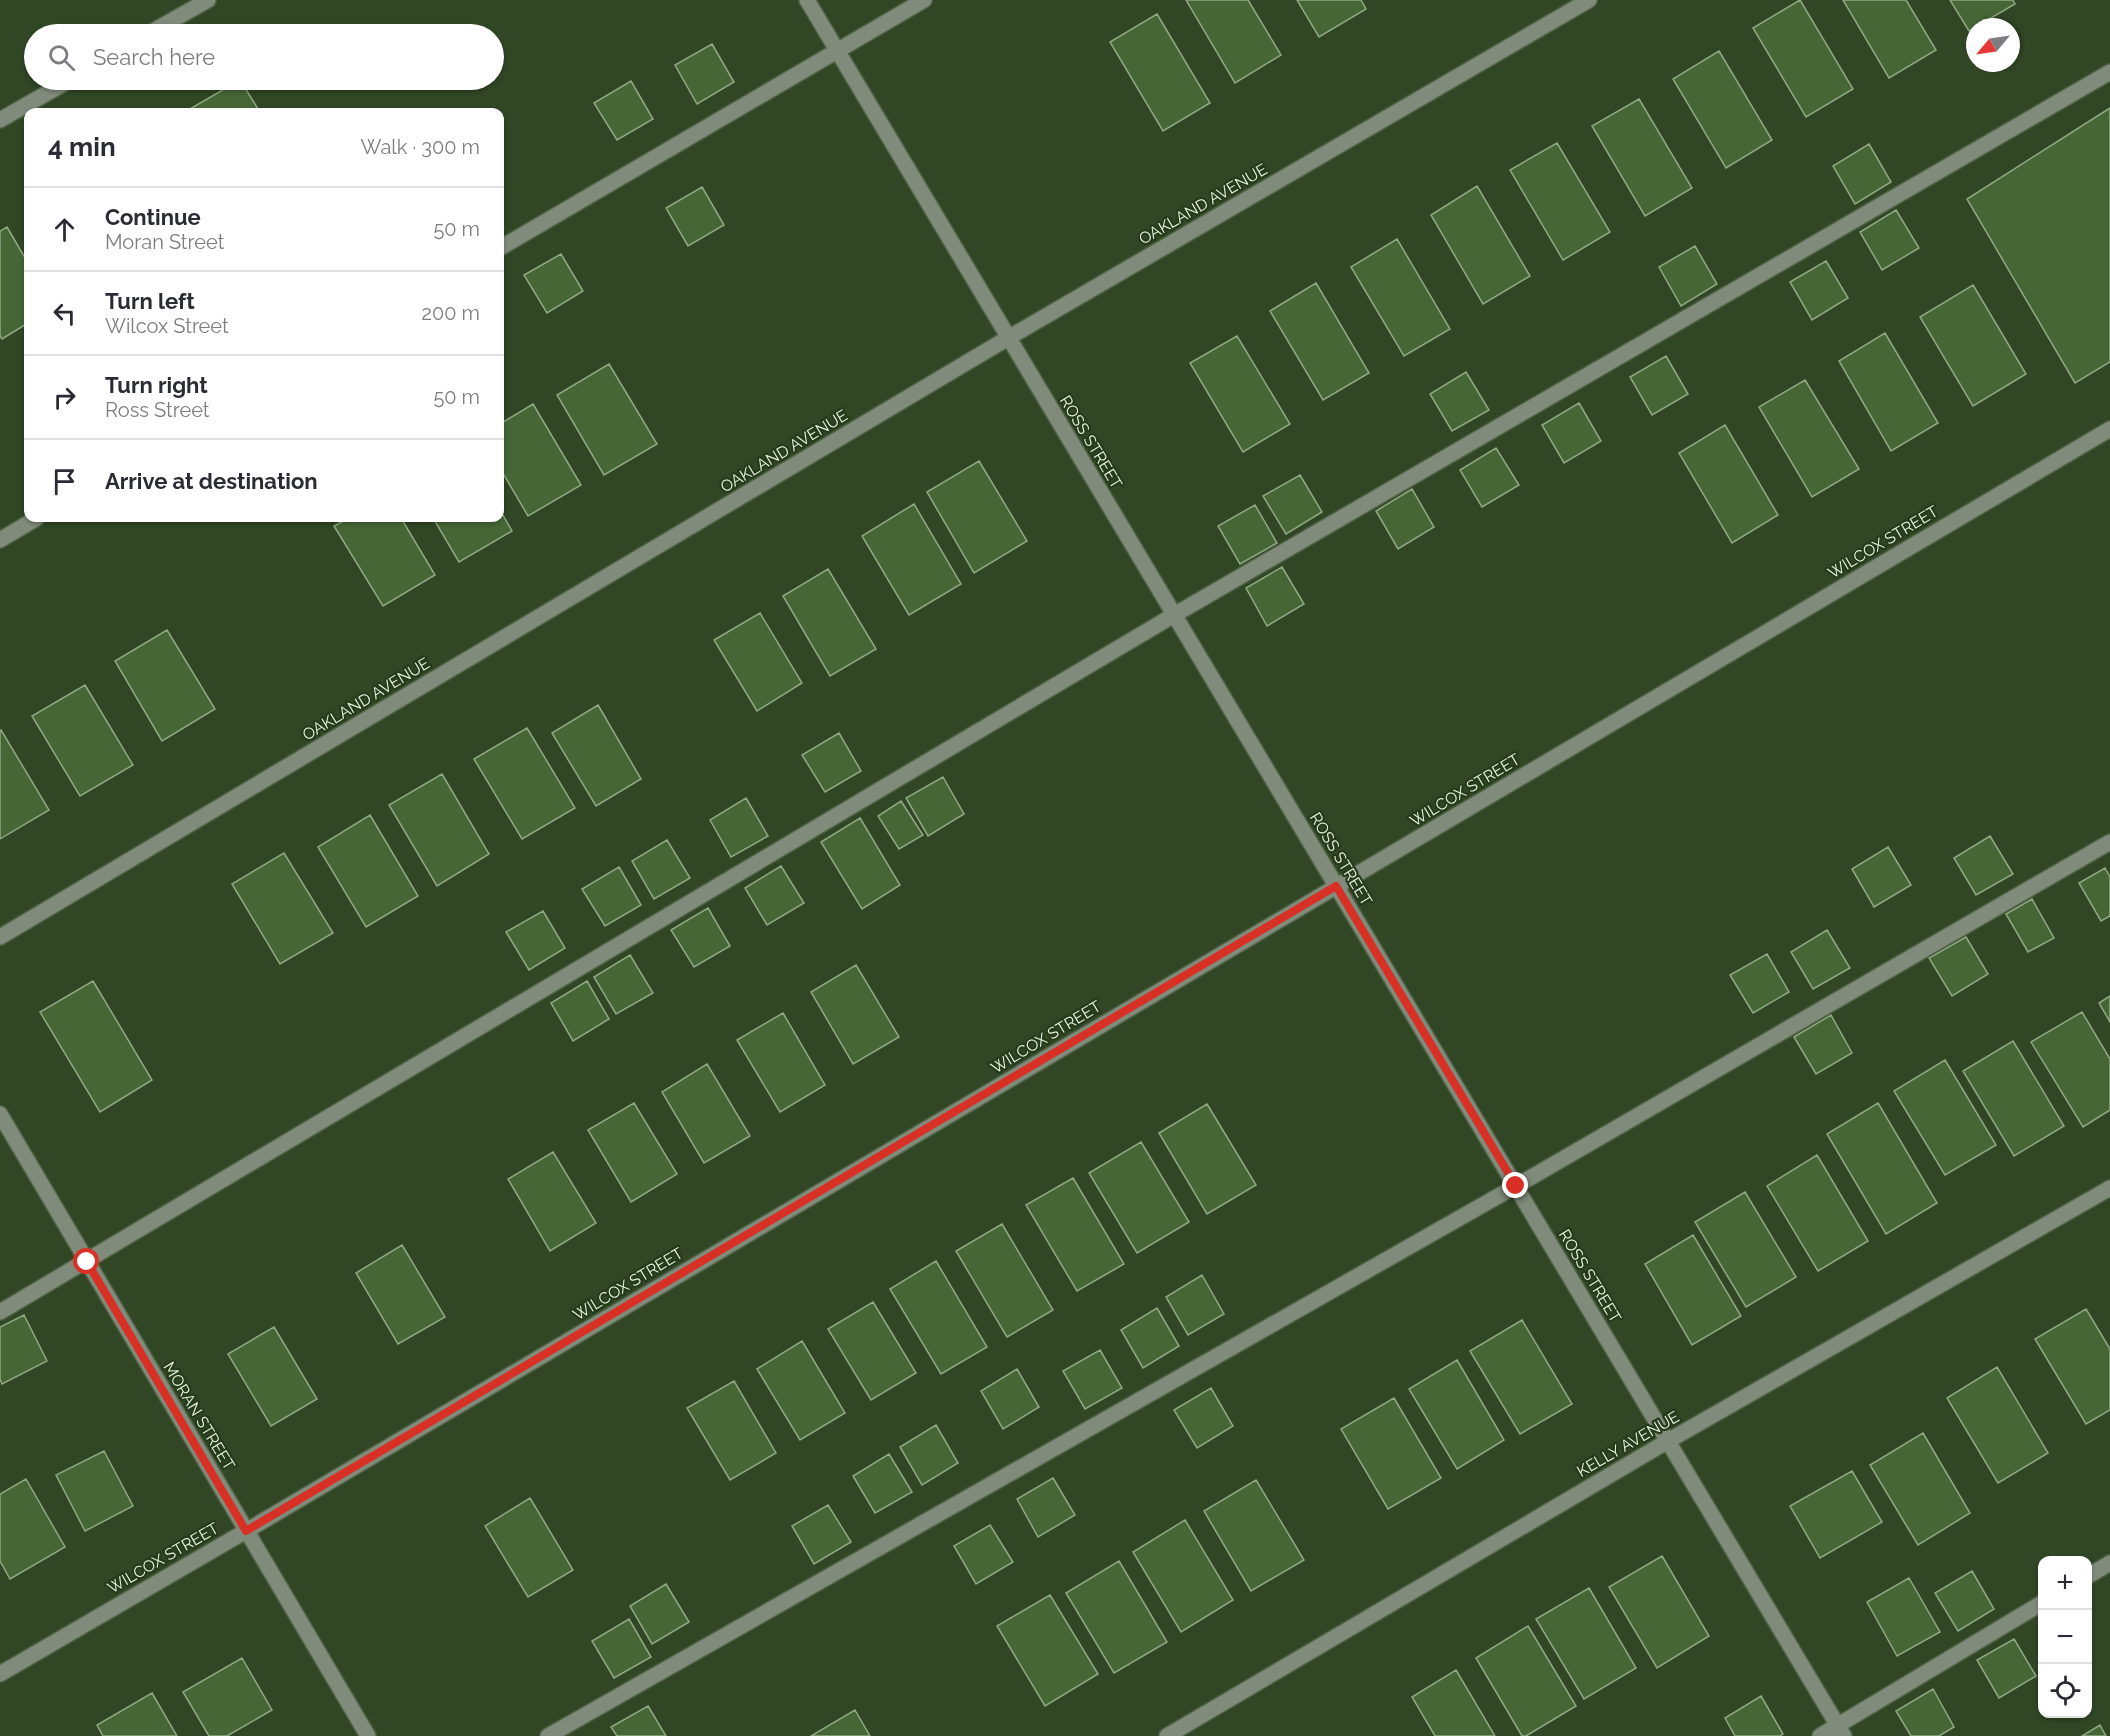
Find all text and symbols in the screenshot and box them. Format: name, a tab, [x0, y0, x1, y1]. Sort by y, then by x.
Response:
north arrow	[1966, 18, 2020, 72]
search box	[24, 24, 504, 90]
icon: search	[45, 41, 78, 74]
text: Search here	[93, 44, 215, 70]
text: 4 min	[48, 132, 116, 162]
text: Walk · 300 m	[361, 135, 480, 159]
street label: OAKLAND AVENUE	[1136, 159, 1271, 248]
text: Continue	[105, 204, 201, 230]
icon: ahead	[48, 213, 81, 246]
text: 50 m	[433, 217, 480, 241]
text: Moran Street	[105, 230, 224, 254]
text: Turn left	[105, 288, 195, 314]
icon: left	[48, 297, 81, 330]
text: 200 m	[422, 301, 480, 325]
text: Wilcox Street	[105, 314, 229, 338]
text: Turn right	[105, 372, 208, 398]
icon: right	[48, 381, 81, 414]
text: 50 m	[433, 385, 480, 409]
street label: ROSS STREET	[1056, 392, 1126, 492]
text: Ross Street	[105, 398, 210, 422]
street label: OAKLAND AVENUE	[717, 405, 851, 496]
icon: arrive	[48, 465, 81, 498]
text: Arrive at destination	[105, 468, 318, 494]
street label: WILCOX STREET	[1825, 502, 1942, 582]
street label: OAKLAND AVENUE	[299, 653, 433, 744]
street label: WILCOX STREET	[1407, 750, 1524, 830]
street label: ROSS STREET	[1306, 809, 1376, 909]
street label: WILCOX STREET	[988, 997, 1105, 1077]
route end	[1502, 1172, 1528, 1198]
street label: ROSS STREET	[1555, 1226, 1625, 1326]
street label: WILCOX STREET	[570, 1244, 687, 1324]
route start	[73, 1248, 99, 1274]
street label: MORAN STREET	[159, 1358, 239, 1474]
street label: KELLY AVENUE	[1573, 1407, 1683, 1481]
street label: WILCOX STREET	[104, 1518, 222, 1597]
map controls	[2038, 1556, 2092, 1718]
button: +	[2038, 1556, 2092, 1610]
button: −	[2038, 1610, 2092, 1664]
button: locate	[2038, 1664, 2092, 1718]

